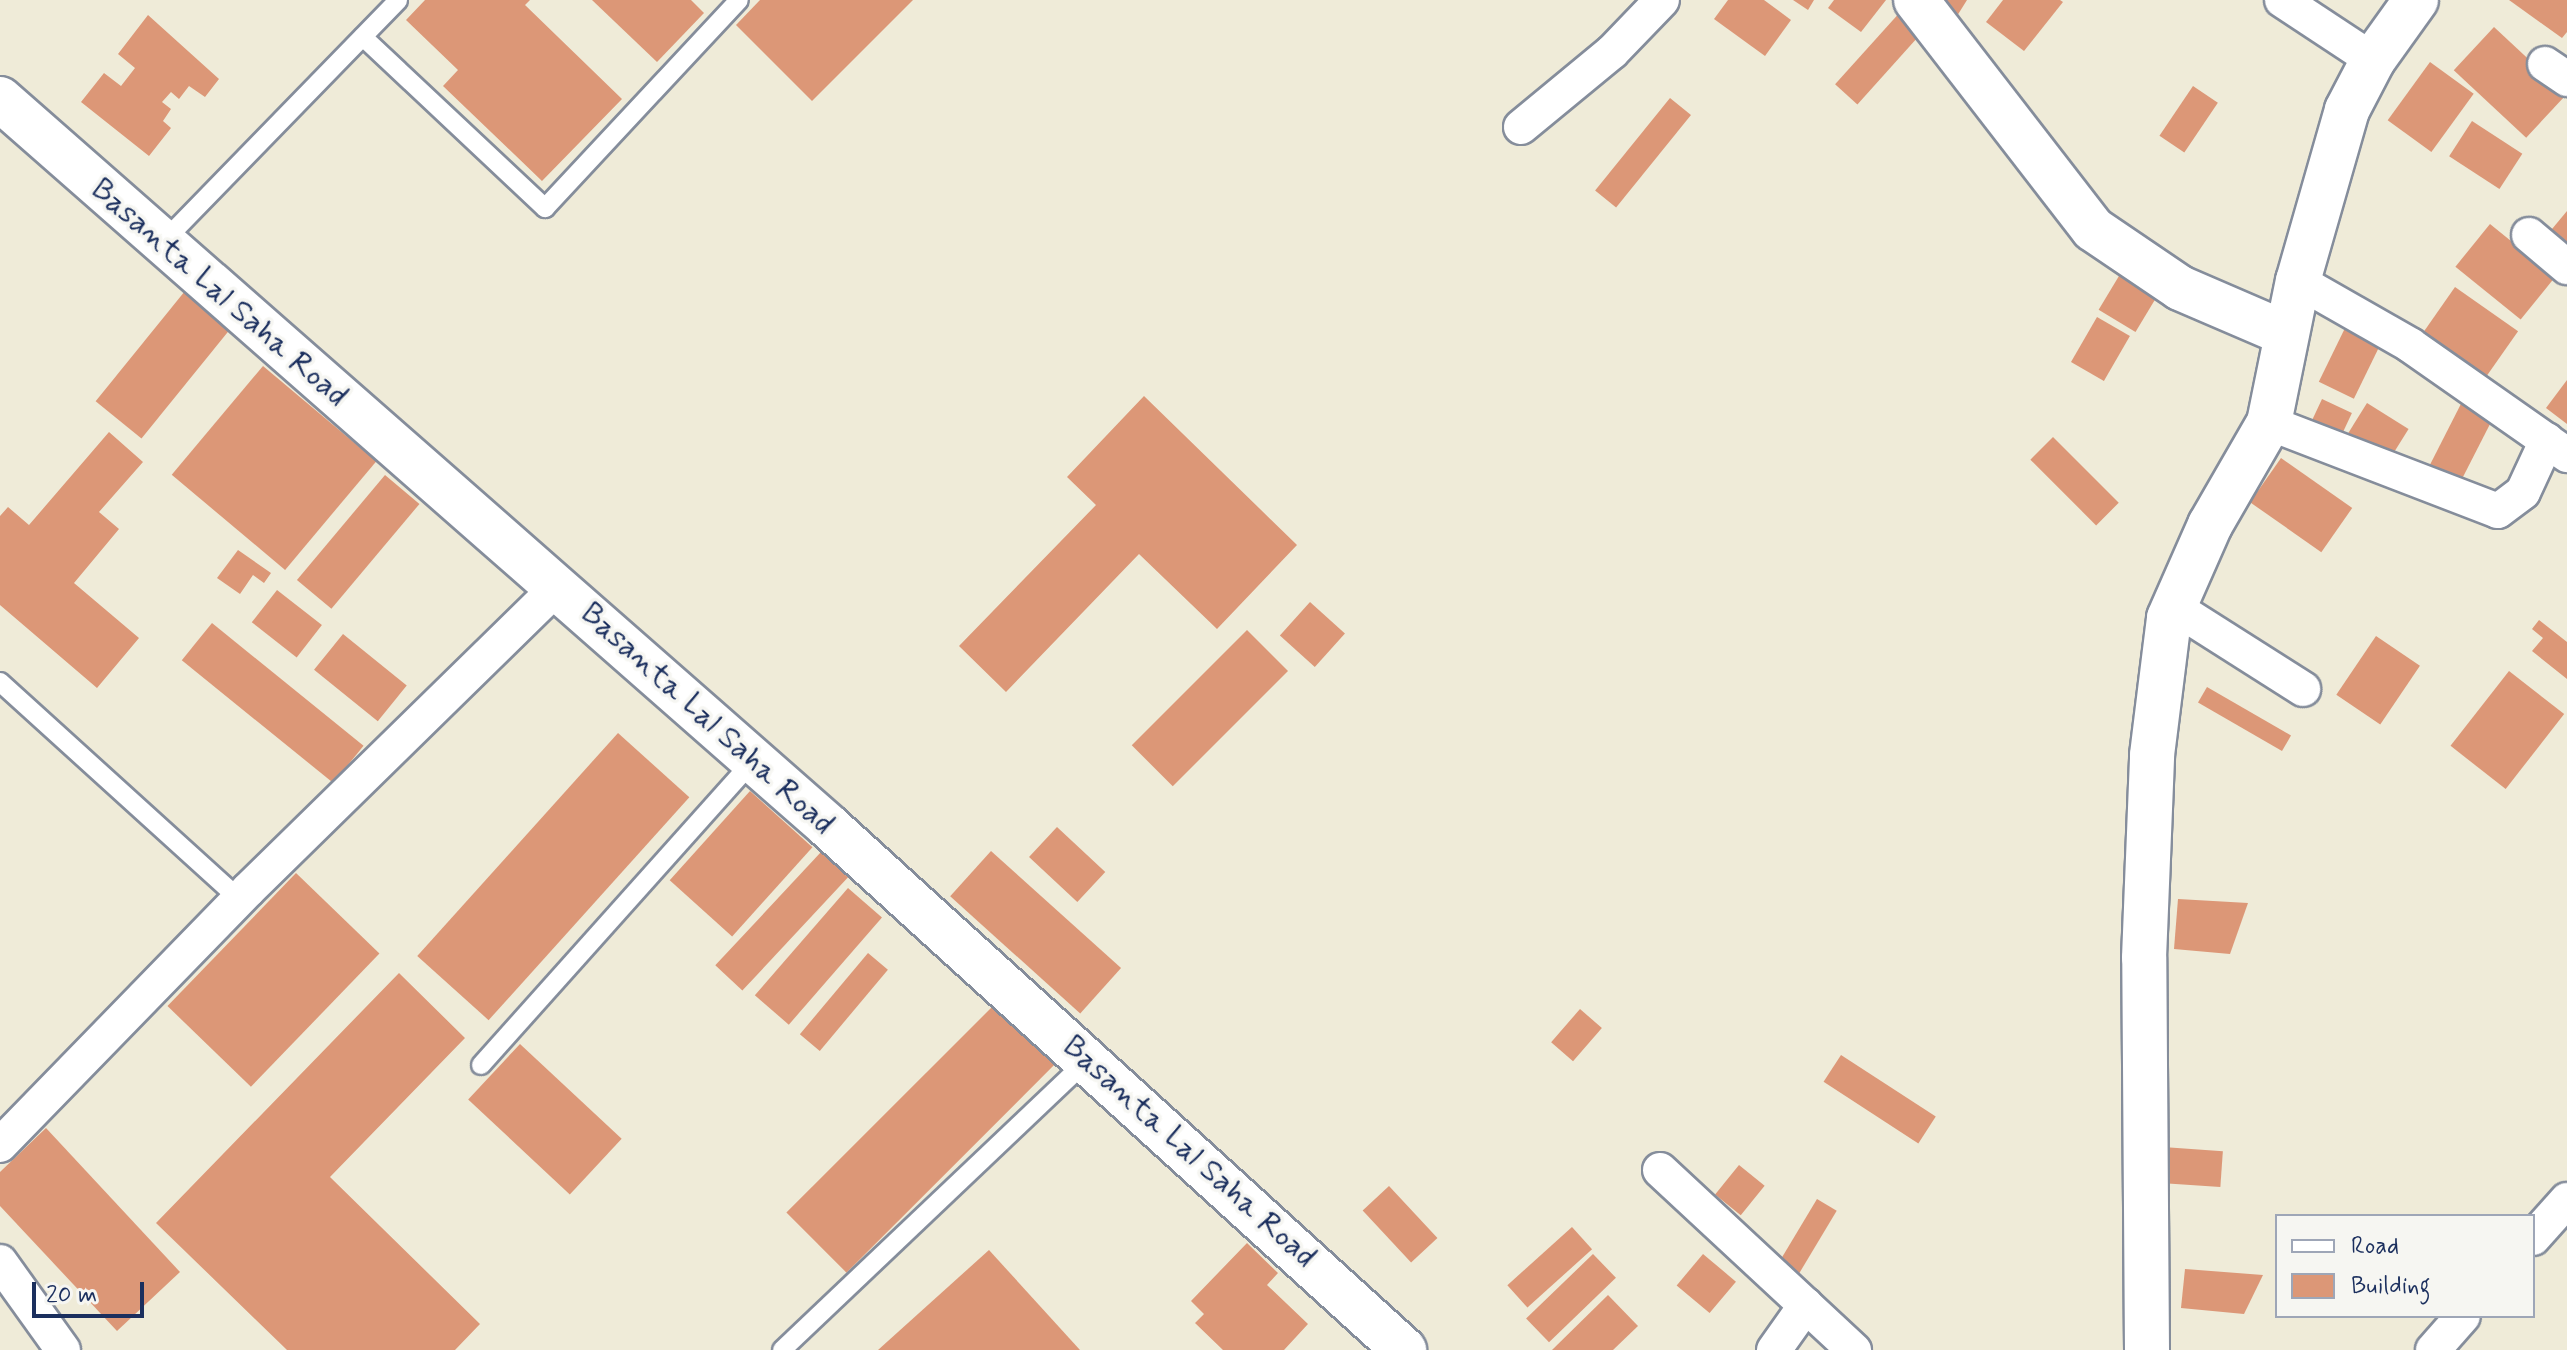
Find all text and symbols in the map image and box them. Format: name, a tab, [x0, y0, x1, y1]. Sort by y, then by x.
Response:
street label: Basanta Lal Saha Road	[82, 171, 356, 415]
street label: Basanta Lal Saha Road	[572, 595, 842, 843]
street label: Basanta Lal Saha Road	[1054, 1028, 1324, 1276]
legend	[2275, 1214, 2535, 1318]
text: Road	[2351, 1231, 2399, 1262]
scale bar	[36, 1266, 148, 1316]
text: Building	[2351, 1271, 2431, 1302]
text: 20 m	[46, 1280, 97, 1311]

